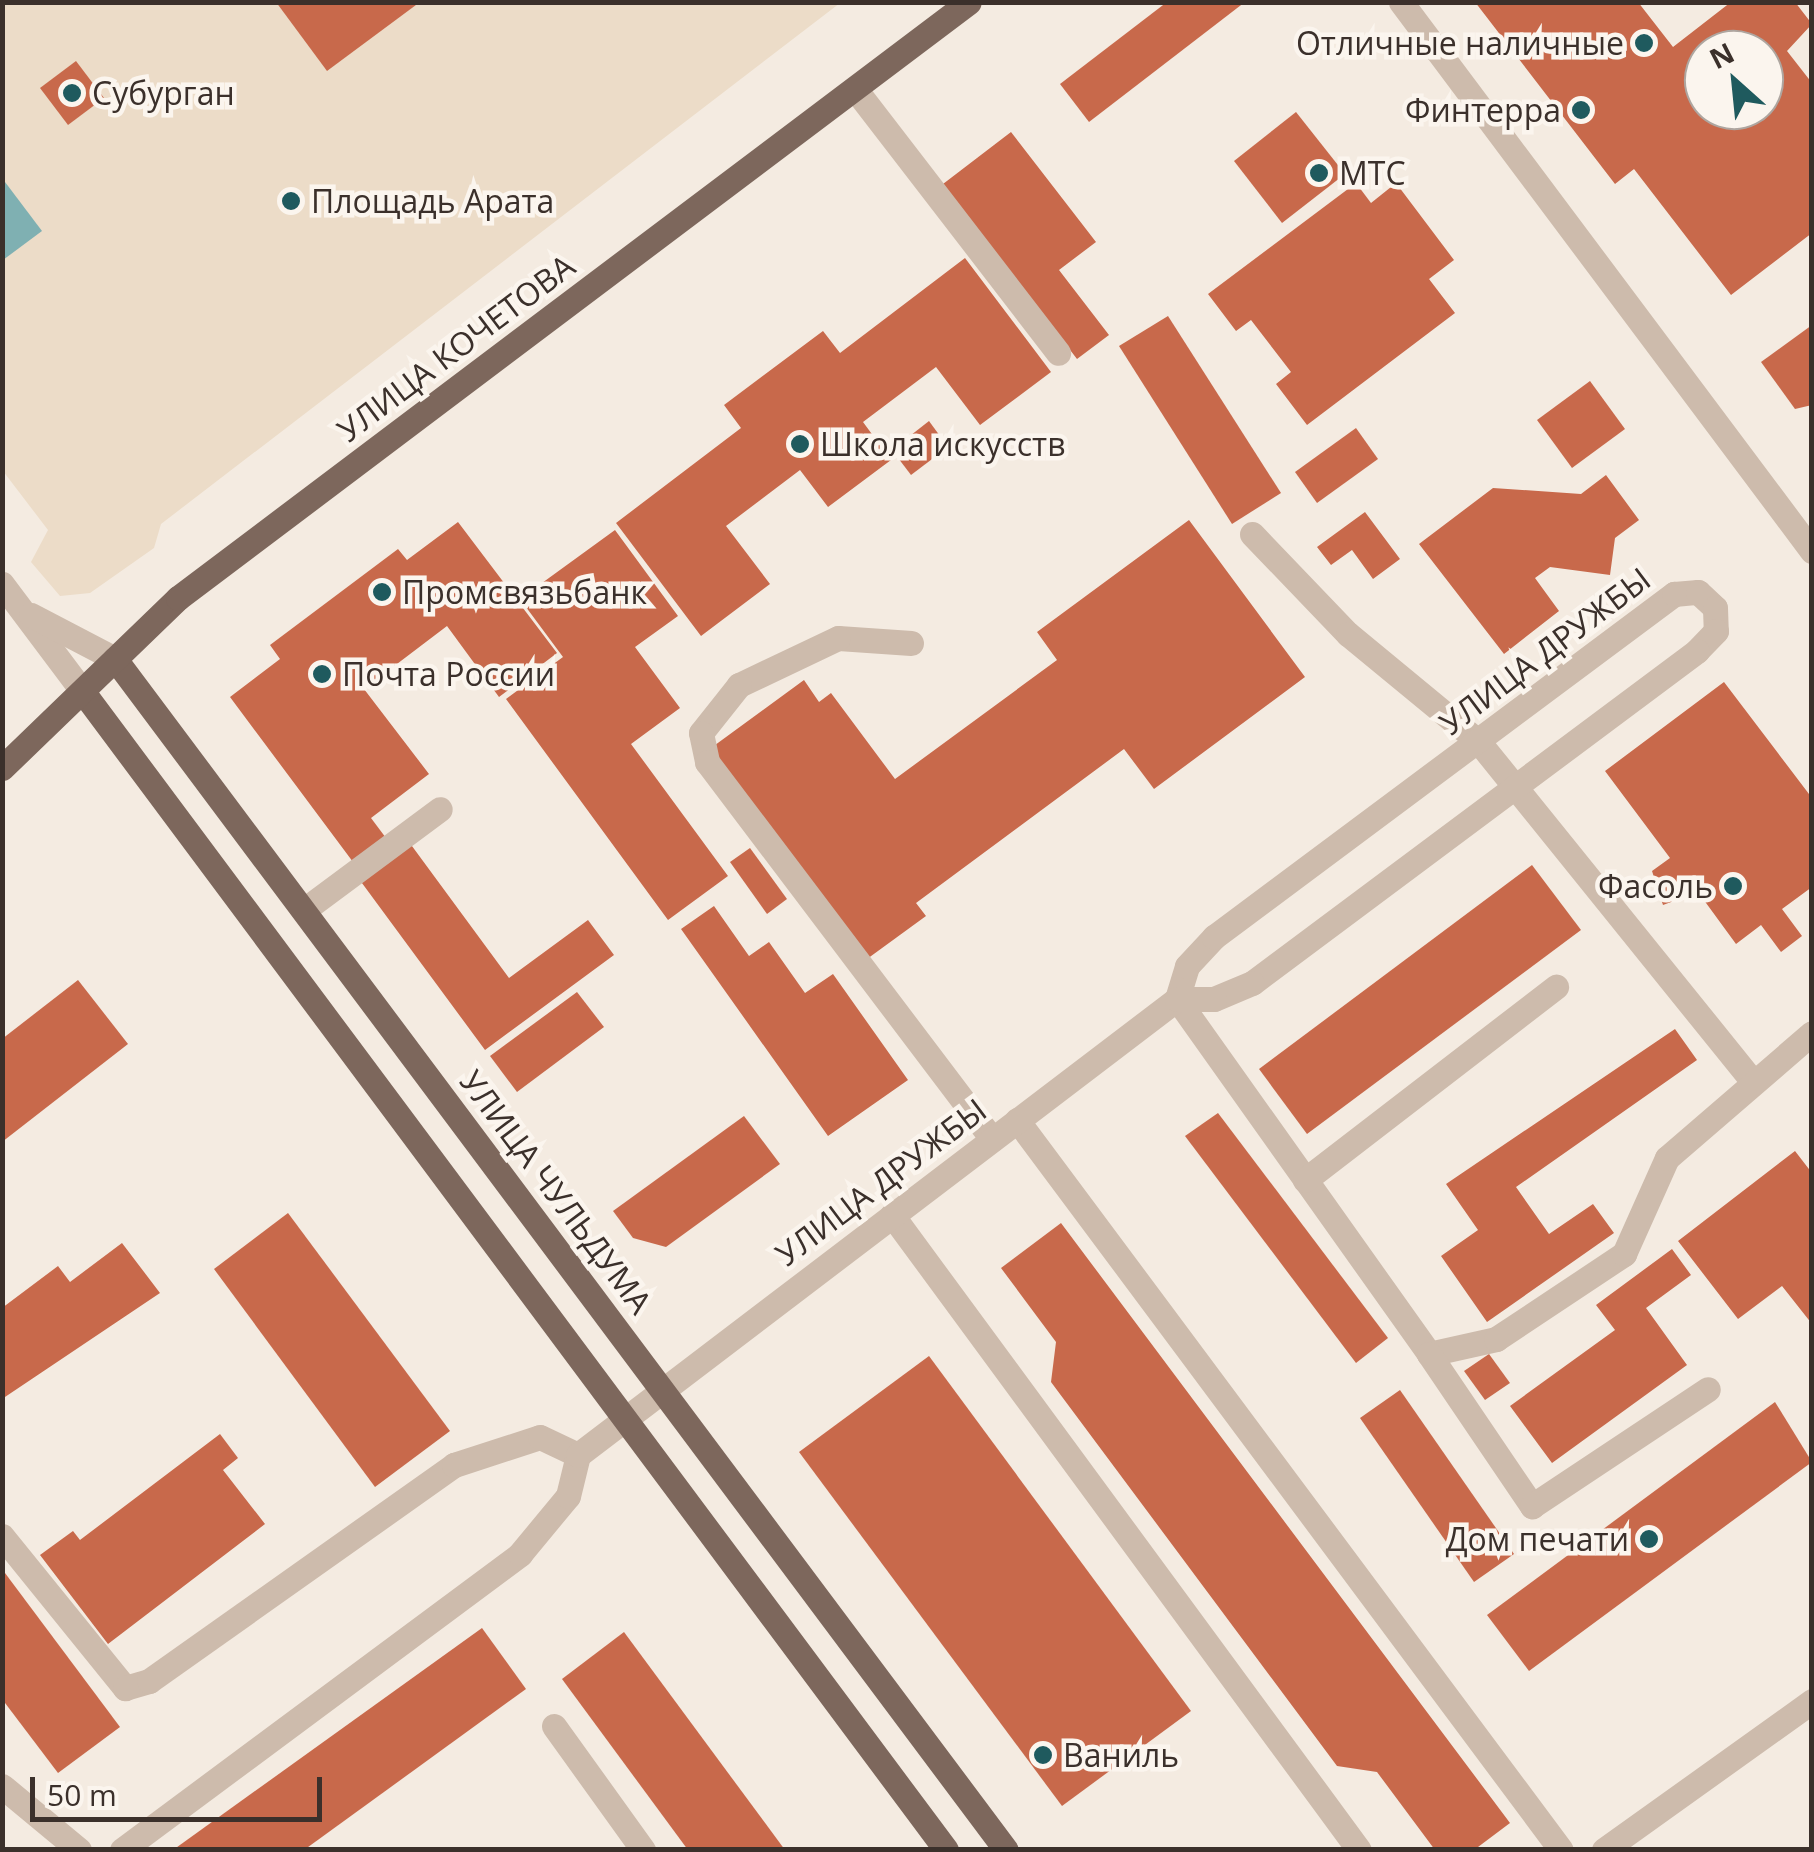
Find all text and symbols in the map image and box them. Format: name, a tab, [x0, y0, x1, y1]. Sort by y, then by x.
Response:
place label: Отличные наличные	[1296, 24, 1624, 62]
north arrow	[1684, 30, 1784, 130]
marker: Отличные наличные	[1633, 32, 1655, 54]
text: N	[1703, 33, 1740, 77]
place label: Субурган	[92, 74, 235, 112]
marker: Субурган	[61, 82, 83, 104]
place label: Финтерра	[1405, 91, 1561, 129]
marker: Финтерра	[1570, 99, 1592, 121]
place label: МТС	[1339, 154, 1406, 192]
marker: МТС	[1308, 162, 1330, 184]
place label: Площадь Арата	[311, 182, 554, 220]
marker: Площадь Арата	[280, 190, 302, 212]
street label: УЛИЦА КОЧЕТОВА	[330, 246, 582, 450]
place label: Школа искусств	[820, 425, 1066, 463]
marker: Школа искусств	[789, 433, 811, 455]
street label: УЛИЦА ДРУЖБЫ	[1432, 559, 1658, 743]
place label: Промсвязьбанк	[402, 573, 647, 611]
marker: Промсвязьбанк	[371, 581, 393, 603]
place label: Почта России	[342, 655, 555, 693]
marker: Почта России	[311, 663, 333, 685]
place label: Фасоль	[1598, 867, 1713, 905]
marker: Фасоль	[1722, 875, 1744, 897]
street label: УЛИЦА ЧУЛЬДУМА	[452, 1063, 660, 1321]
street label: УЛИЦА ДРУЖБЫ	[768, 1090, 994, 1274]
place label: Дом печати	[1446, 1520, 1629, 1558]
marker: Дом печати	[1638, 1528, 1660, 1550]
place label: Ваниль	[1063, 1736, 1179, 1774]
marker: Ваниль	[1032, 1744, 1054, 1766]
scale bar	[35, 1757, 328, 1819]
text: 50 m	[47, 1774, 117, 1815]

